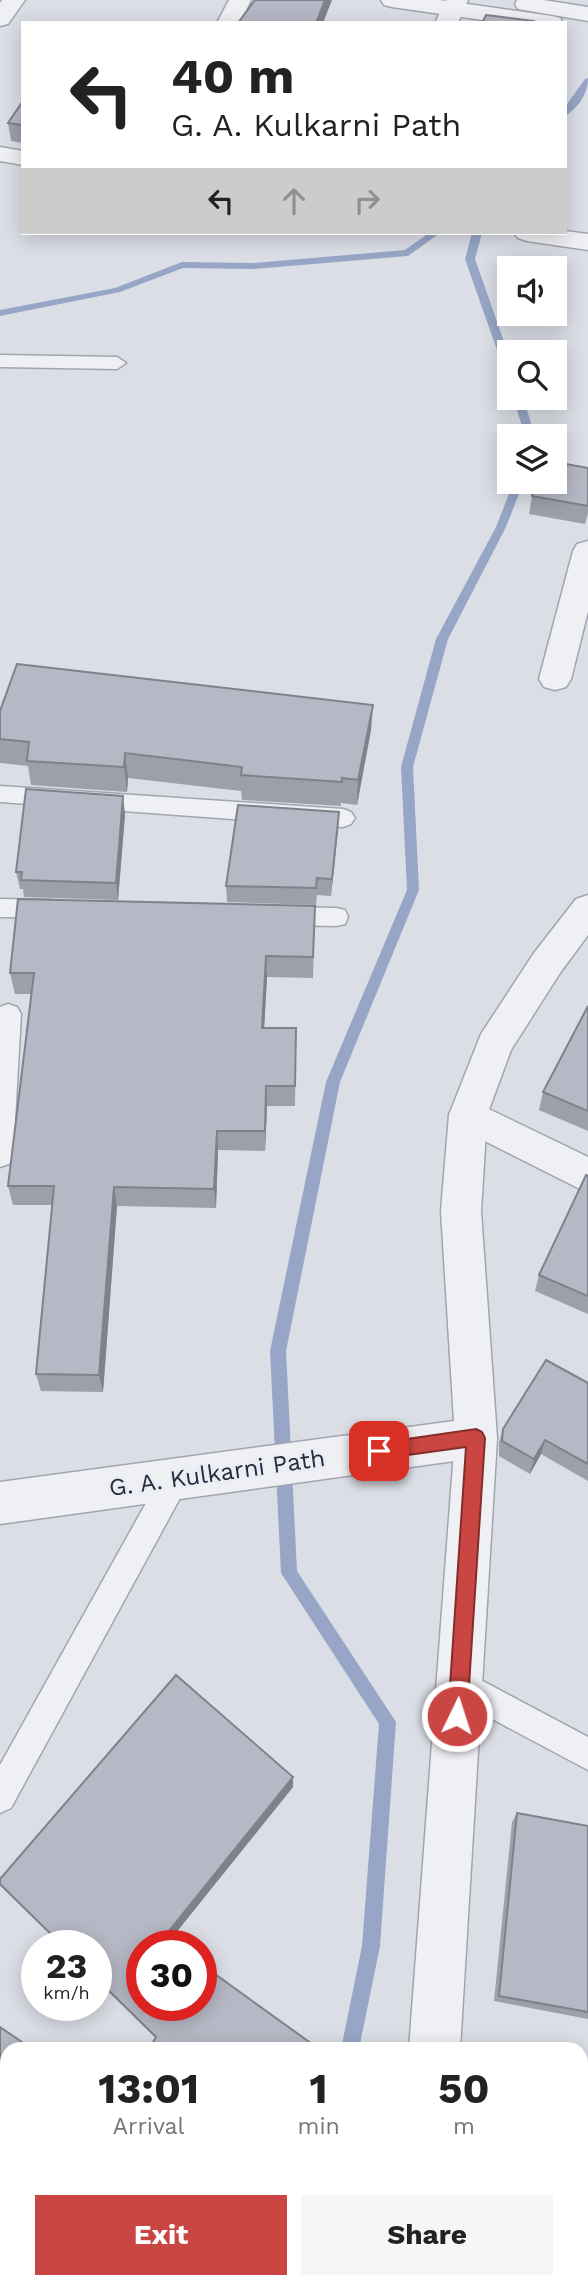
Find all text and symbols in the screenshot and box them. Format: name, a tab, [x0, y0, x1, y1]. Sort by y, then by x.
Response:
text: 40 m	[171, 47, 294, 105]
icon: left	[56, 49, 147, 140]
text: G. A. Kulkarni Path	[171, 106, 461, 144]
icon: left	[202, 182, 240, 220]
icon: ahead	[275, 182, 313, 220]
icon: right	[348, 182, 386, 220]
map controls	[497, 256, 567, 494]
button: sound	[497, 256, 567, 326]
button: search	[497, 340, 567, 410]
button: layers	[497, 424, 567, 494]
pin	[349, 1421, 409, 1481]
icon: arrive	[360, 1432, 398, 1470]
street label: G. A. Kulkarni Path	[107, 1444, 327, 1502]
position arrow	[420, 1679, 494, 1753]
speed limit sign: 30	[126, 1930, 217, 2021]
text: 23	[46, 1945, 87, 1987]
text: km/h	[43, 1982, 90, 2003]
text: 13:01	[98, 2064, 199, 2113]
text: 1	[310, 2064, 328, 2113]
text: 50	[438, 2064, 490, 2113]
text: Arrival	[113, 2113, 185, 2140]
text: min	[298, 2113, 340, 2140]
text: m	[453, 2113, 475, 2140]
button: Exit	[35, 2195, 287, 2275]
button: Share	[301, 2195, 553, 2275]

